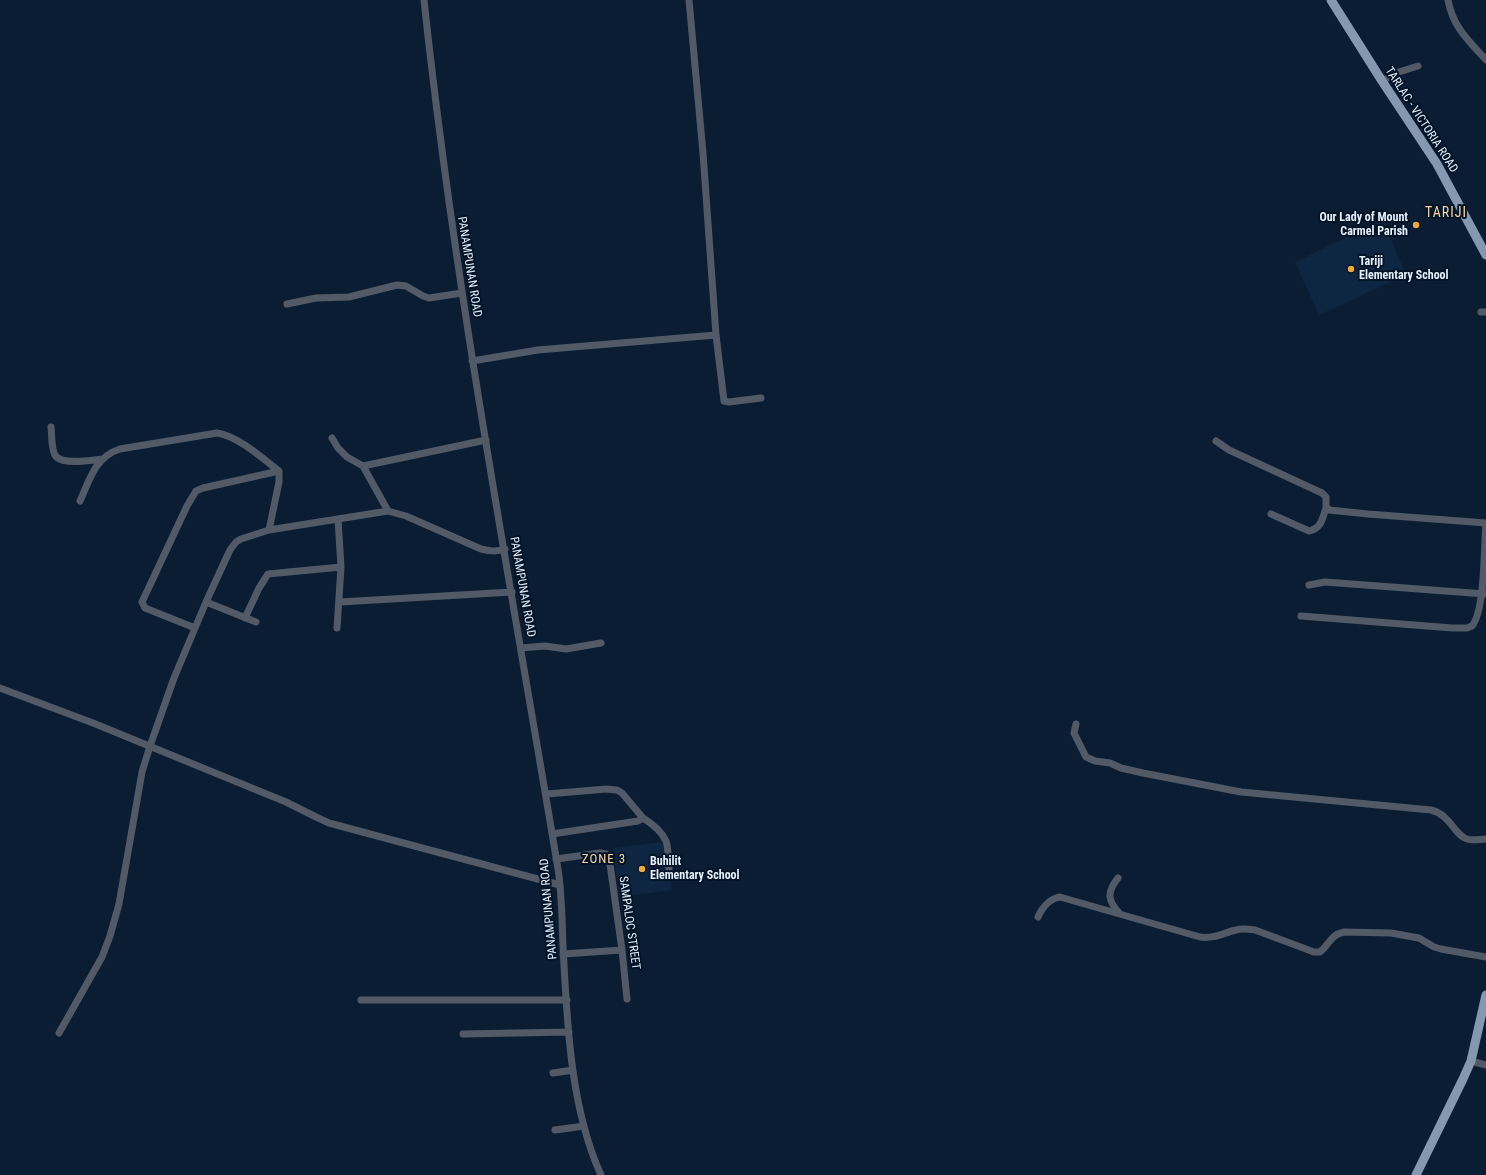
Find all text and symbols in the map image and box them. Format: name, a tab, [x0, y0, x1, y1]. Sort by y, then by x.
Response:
street label: TARLAC - VICTORIA ROAD	[1381, 64, 1461, 176]
district label: TARIJI	[1425, 205, 1467, 221]
place label: Our Lady of Mount Carmel Parish	[1319, 211, 1408, 239]
street label: PANAMPUNAN ROAD	[454, 216, 484, 318]
marker: Our Lady of Mount Carmel Parish	[1411, 220, 1421, 230]
place label: Tariji Elementary School	[1359, 255, 1449, 283]
marker: Tariji Elementary School	[1346, 264, 1356, 274]
street label: PANAMPUNAN ROAD	[506, 536, 538, 638]
district label: ZONE 3	[582, 852, 626, 868]
place label: Buhilit Elementary School	[650, 855, 740, 883]
street label: PANAMPUNAN ROAD	[537, 858, 561, 960]
marker: Buhilit Elementary School	[637, 864, 647, 874]
street label: SAMPALOC STREET	[615, 875, 643, 971]

